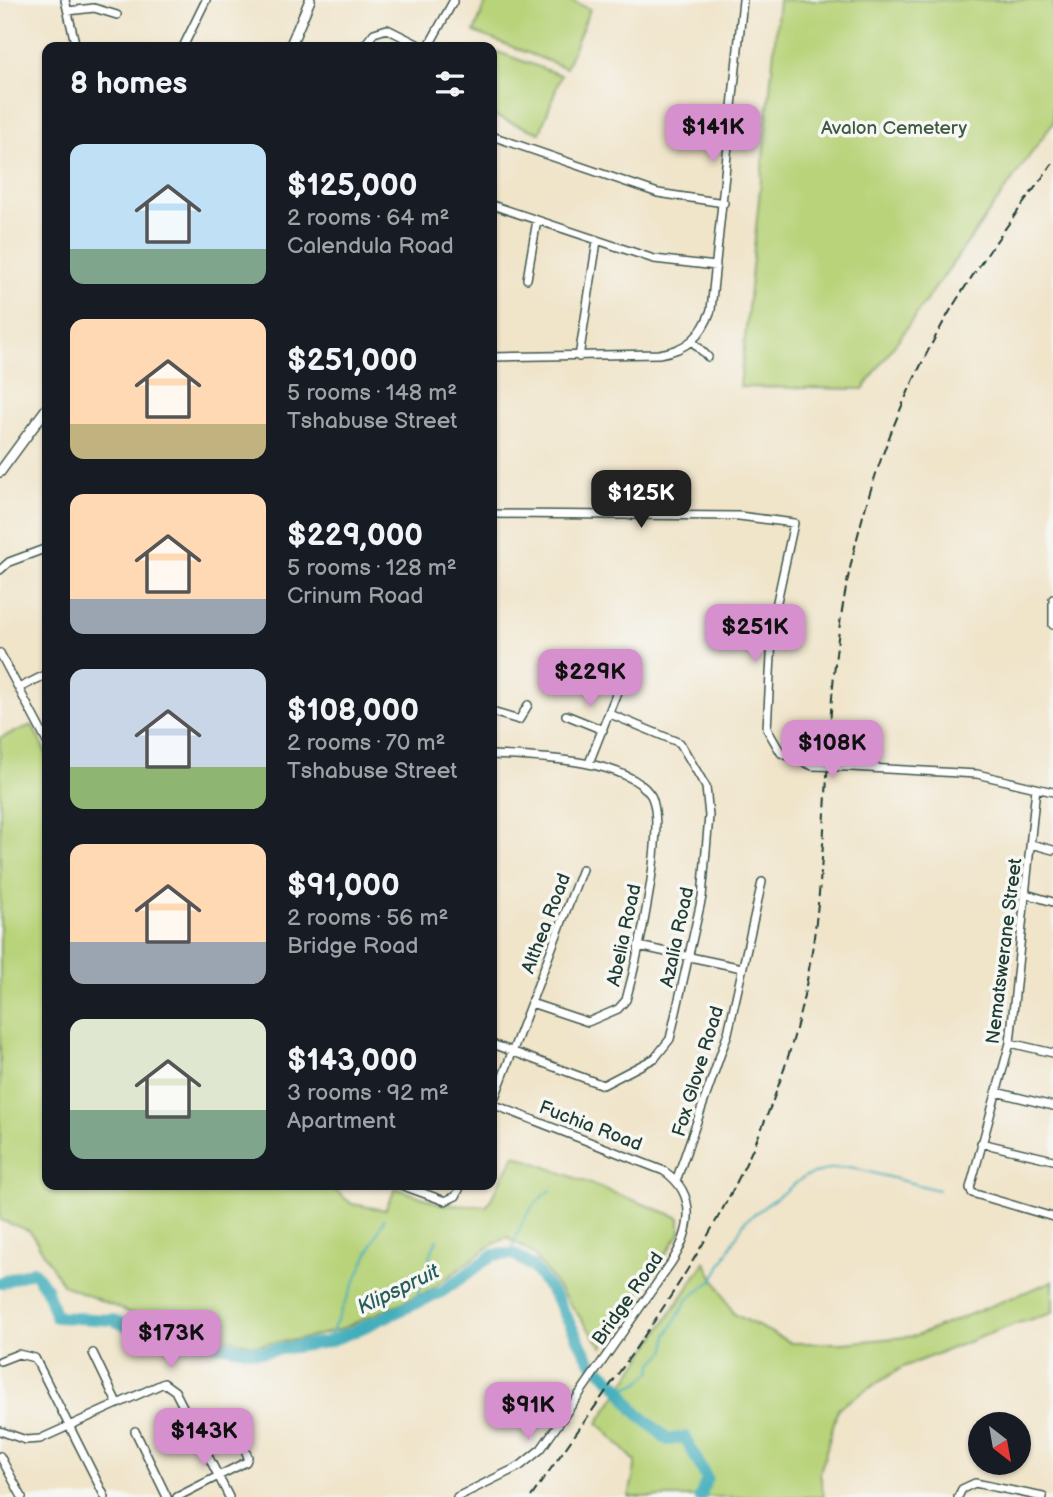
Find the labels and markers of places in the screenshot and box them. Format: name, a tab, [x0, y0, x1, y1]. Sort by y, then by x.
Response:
pin: $141K	[664, 104, 762, 164]
pin: $125K	[592, 470, 690, 530]
pin: $251K	[706, 604, 804, 664]
pin: $229K	[541, 650, 639, 709]
pin: $108K	[783, 720, 881, 780]
pin: $173K	[122, 1310, 220, 1370]
pin: $91K	[487, 1382, 569, 1442]
pin: $143K	[155, 1408, 253, 1468]

